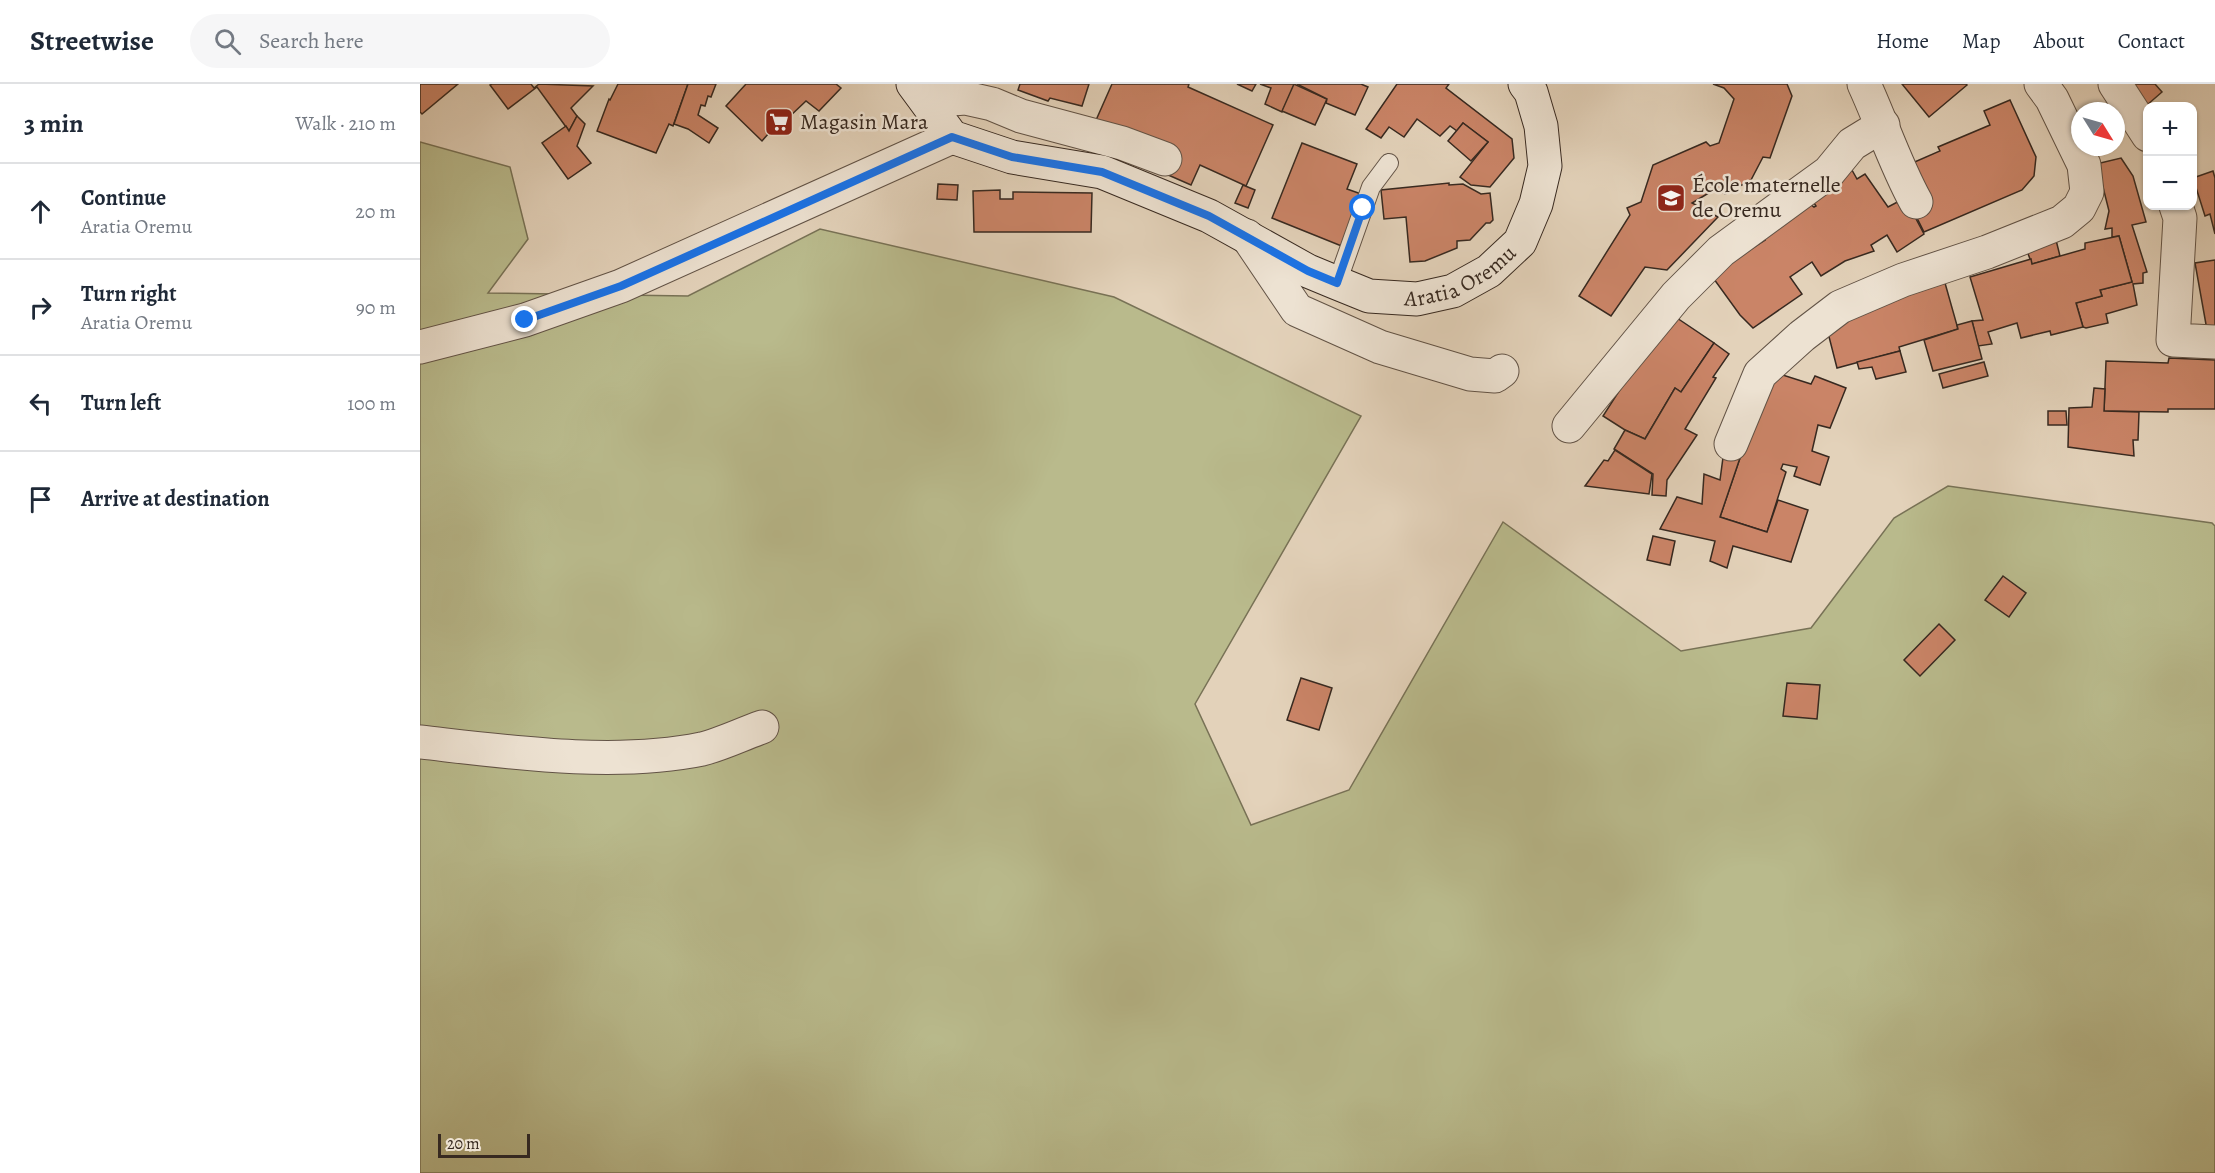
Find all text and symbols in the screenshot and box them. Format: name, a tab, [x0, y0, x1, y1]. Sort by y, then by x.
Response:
search box	[190, 14, 610, 68]
text: Streetwise	[30, 22, 154, 60]
icon: search	[211, 25, 244, 58]
text: Search here	[259, 26, 364, 56]
text: Home	[1876, 27, 1929, 55]
text: Map	[1962, 27, 2000, 55]
text: About	[2033, 27, 2085, 55]
text: Contact	[2118, 27, 2185, 55]
north arrow	[2071, 102, 2125, 156]
map controls	[2143, 102, 2197, 210]
button: +	[2143, 102, 2197, 156]
text: 3 min	[24, 106, 84, 141]
supermarket icon: Magasin Mara	[763, 106, 795, 138]
place label: Magasin Mara	[800, 107, 929, 137]
text: Walk · 210 m	[295, 110, 396, 137]
button: −	[2143, 156, 2197, 210]
place label: École maternelle de Oremu	[1692, 170, 1841, 225]
school or university icon: École maternelle de Oremu	[1655, 182, 1687, 214]
text: Continue	[81, 183, 166, 213]
route start	[1349, 194, 1375, 220]
icon: ahead	[24, 195, 57, 228]
text: 20 m	[355, 198, 396, 225]
text: Aratia Oremu	[81, 213, 192, 240]
street label: Aratia Oremu	[1403, 238, 1523, 314]
text: Turn right	[81, 279, 177, 309]
icon: right	[24, 291, 57, 324]
text: 90 m	[356, 294, 396, 321]
route end	[511, 306, 537, 332]
text: Aratia Oremu	[81, 309, 192, 336]
icon: left	[24, 387, 57, 420]
text: Turn left	[81, 388, 161, 418]
text: 100 m	[347, 390, 396, 417]
icon: arrive	[24, 483, 57, 516]
text: Arrive at destination	[81, 484, 270, 514]
scale bar	[438, 1131, 530, 1158]
text: 20 m	[447, 1133, 480, 1155]

